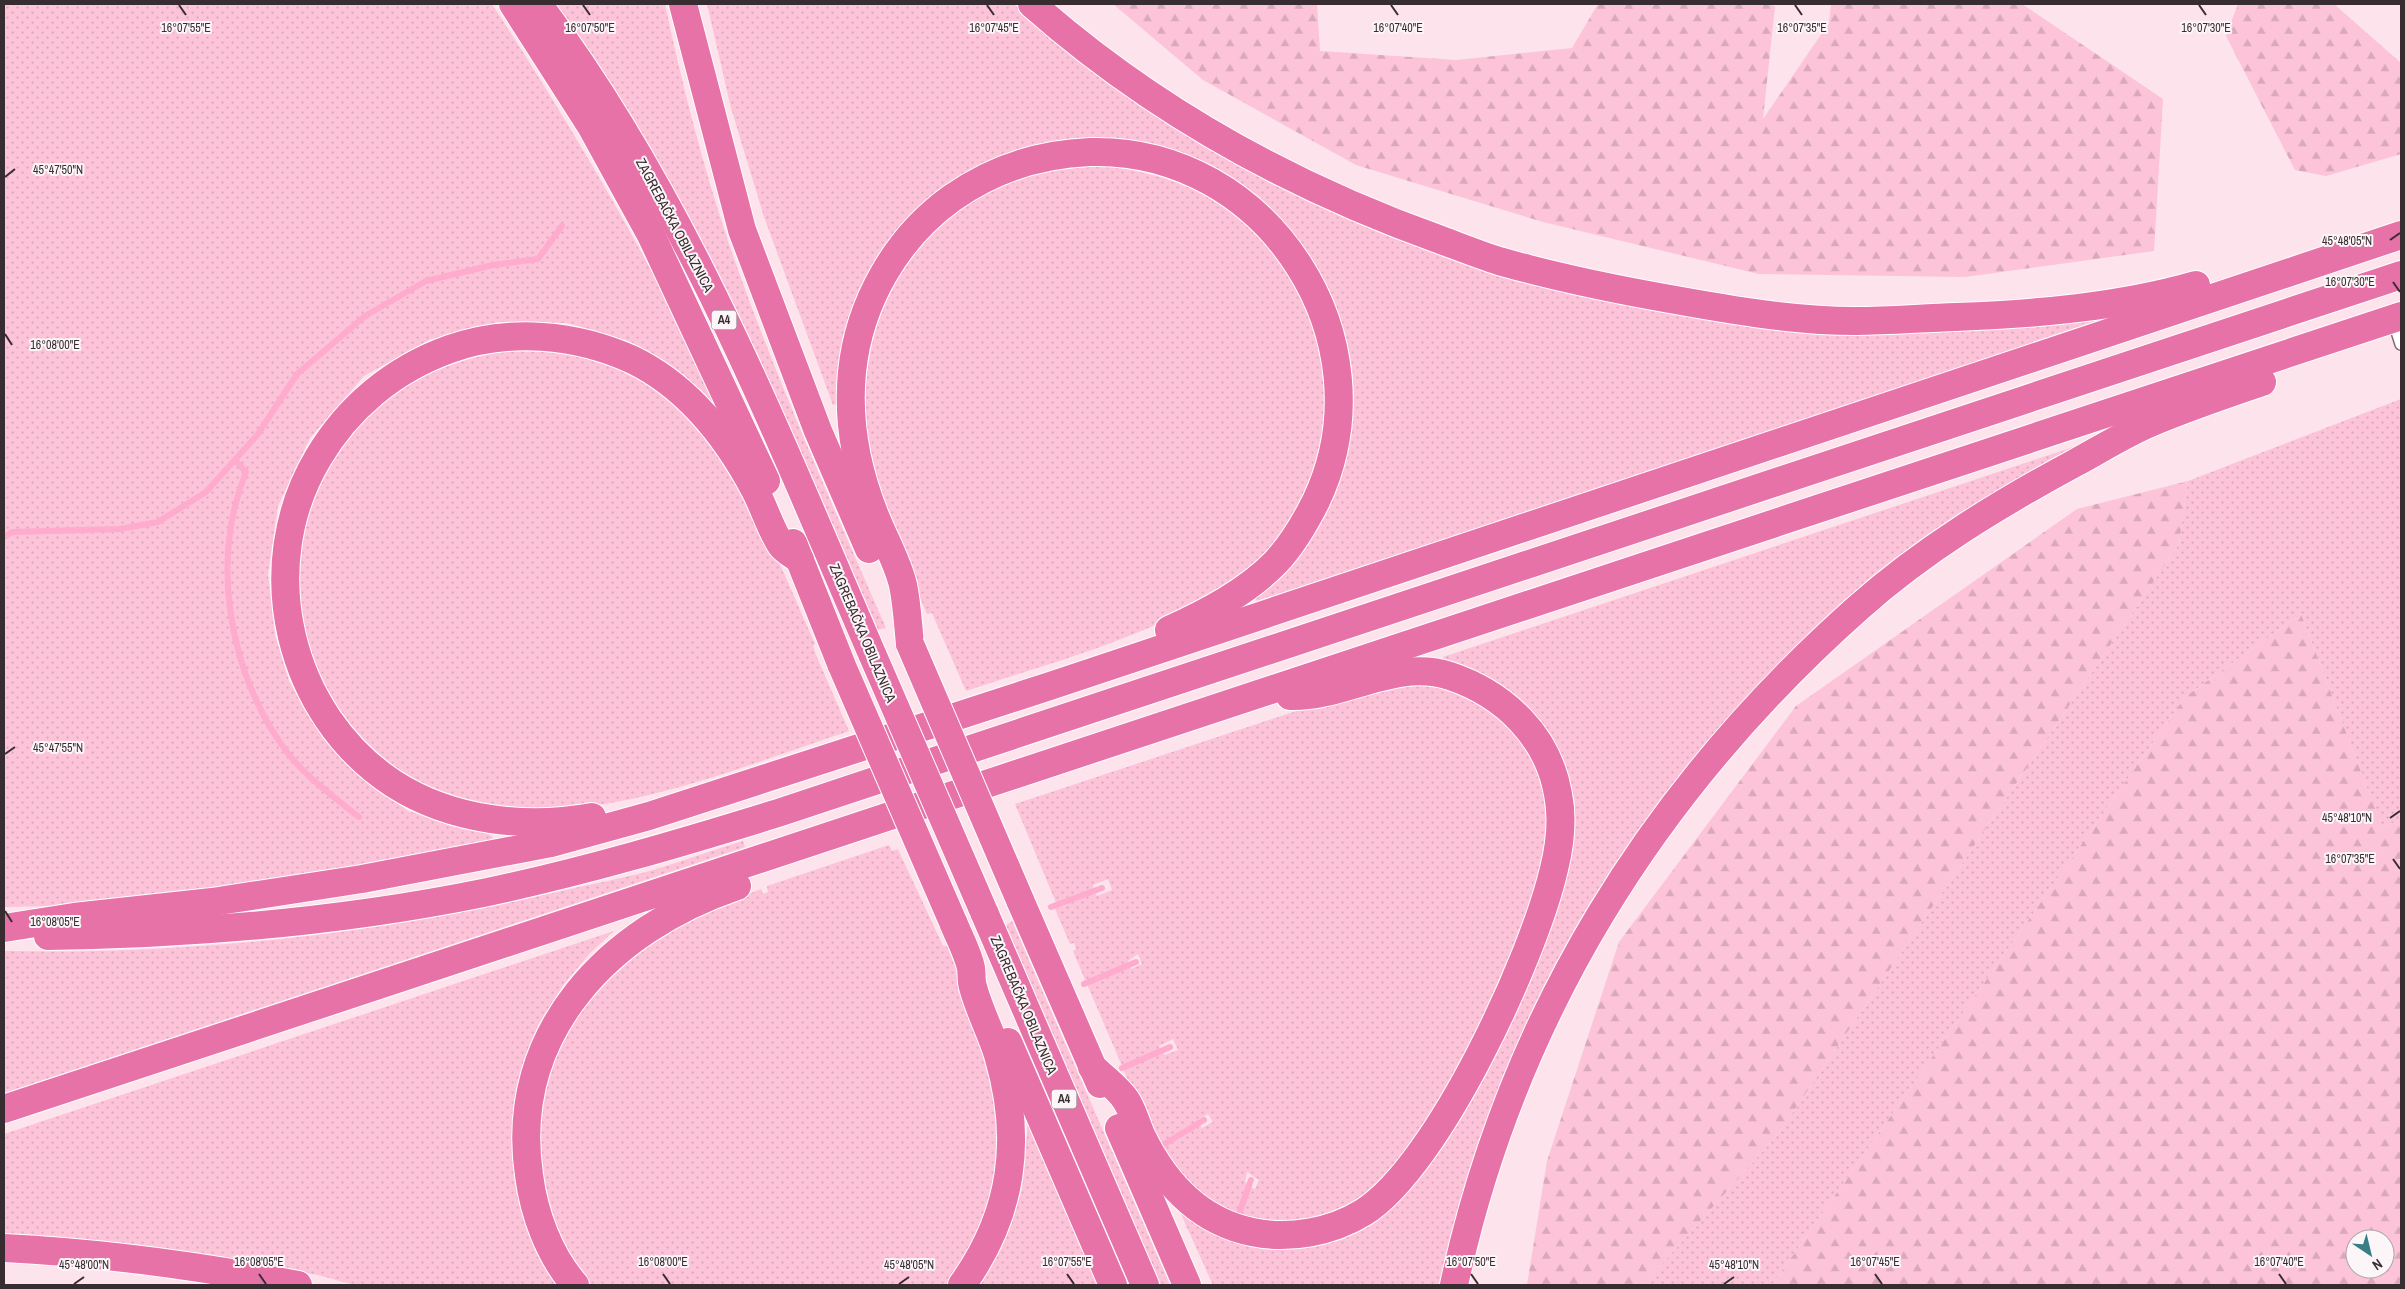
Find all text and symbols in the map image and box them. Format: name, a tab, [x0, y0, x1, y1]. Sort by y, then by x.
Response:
text: 16°07'55"E	[161, 20, 211, 36]
text: 16°07'50"E	[565, 20, 615, 36]
text: 16°07'45"E	[969, 20, 1019, 36]
text: 16°07'40"E	[1373, 20, 1423, 36]
text: 16°07'35"E	[1777, 20, 1827, 36]
text: 16°07'30"E	[2181, 20, 2231, 36]
street label: ZAGREBAČKA OBILAZNICA	[632, 155, 718, 295]
text: 45°47'50"N	[33, 162, 83, 178]
text: 45°48'05"N	[2322, 233, 2372, 249]
text: 16°07'30"E	[2325, 274, 2375, 290]
road number: A4	[712, 310, 736, 330]
text: 16°08'00"E	[30, 337, 80, 353]
street label: ZAGREBAČKA OBILAZNICA	[826, 561, 901, 706]
text: 45°47'55"N	[33, 740, 83, 756]
text: 45°48'10"N	[2322, 810, 2372, 826]
text: 16°07'35"E	[2325, 851, 2375, 867]
text: 16°08'05"E	[30, 914, 80, 930]
street label: ZAGREBAČKA OBILAZNICA	[987, 933, 1062, 1078]
road number: A4	[1052, 1090, 1076, 1108]
north arrow	[2345, 1229, 2395, 1279]
text: 16°08'05"E	[234, 1254, 284, 1270]
text: 16°08'00"E	[638, 1254, 688, 1270]
text: 16°07'55"E	[1042, 1254, 1092, 1270]
text: 16°07'50"E	[1446, 1254, 1496, 1270]
text: 16°07'45"E	[1850, 1254, 1900, 1270]
text: 16°07'40"E	[2254, 1254, 2304, 1270]
text: N	[2369, 1255, 2386, 1274]
text: 45°48'00"N	[59, 1257, 109, 1273]
text: 45°48'05"N	[884, 1257, 934, 1273]
text: 45°48'10"N	[1709, 1257, 1759, 1273]

